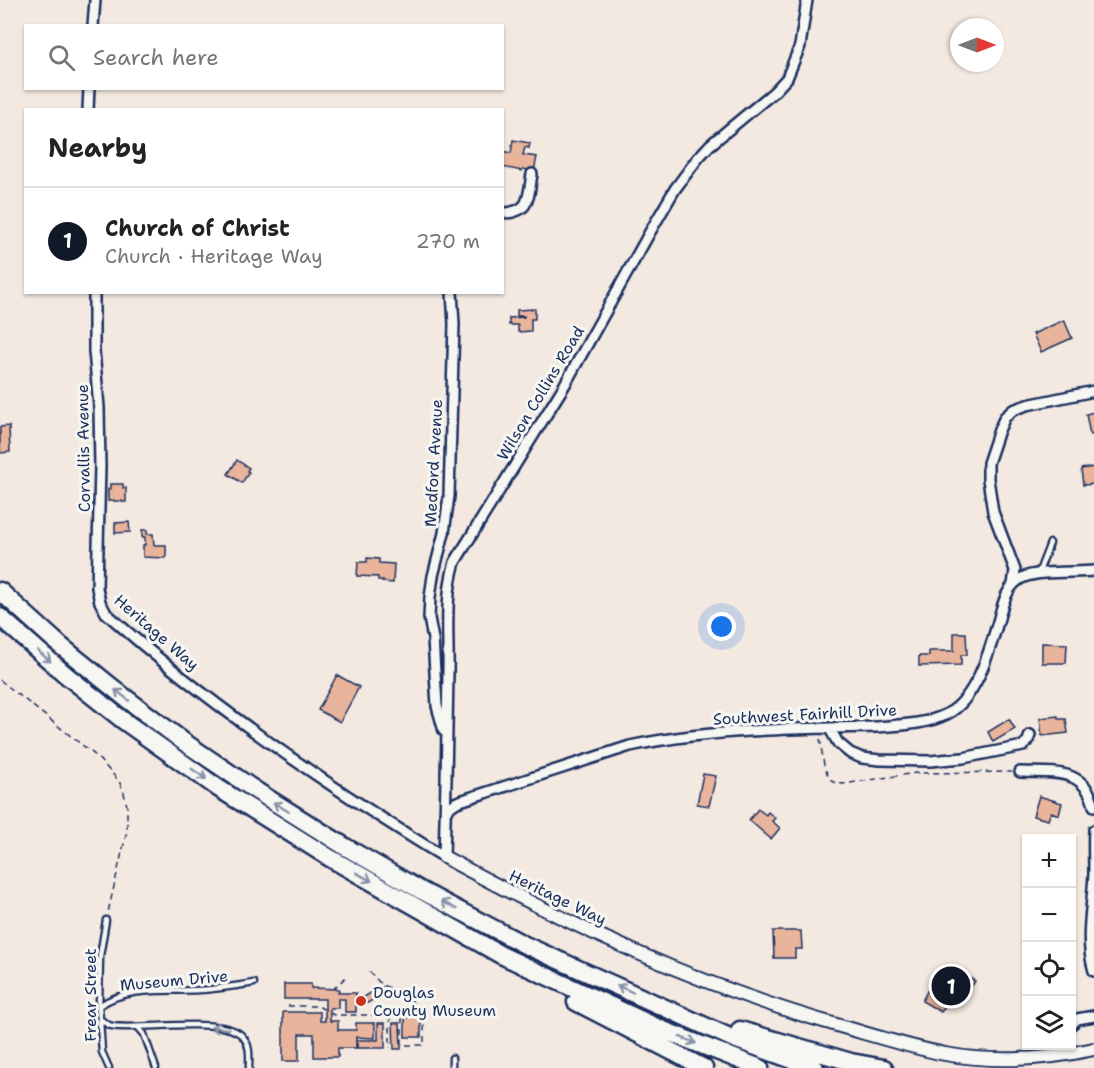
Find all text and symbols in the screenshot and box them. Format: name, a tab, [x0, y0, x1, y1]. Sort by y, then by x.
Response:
north arrow	[950, 18, 1004, 72]
search box	[24, 24, 504, 90]
icon: search	[45, 41, 78, 74]
text: Search here	[93, 43, 219, 72]
text: Nearby	[48, 130, 147, 165]
text: Church of Christ	[105, 214, 290, 243]
text: 1	[63, 228, 72, 254]
text: 270 m	[416, 228, 480, 254]
text: Church · Heritage Way	[105, 243, 323, 269]
street label: Wilson Collins Road	[492, 322, 589, 464]
street label: Corvallis Avenue	[72, 384, 95, 512]
street label: Medford Avenue	[420, 399, 447, 527]
street label: Heritage Way	[110, 590, 204, 675]
your location	[707, 612, 736, 641]
one-way arrow	[36, 649, 51, 663]
one-way arrow	[114, 688, 130, 701]
street label: Southwest Fairhill Drive	[712, 699, 898, 730]
one-way arrow	[190, 768, 206, 780]
one-way arrow	[273, 800, 290, 812]
map controls	[1022, 834, 1076, 1050]
button: +	[1022, 834, 1076, 888]
street label: Heritage Way	[506, 865, 610, 930]
one-way arrow	[355, 871, 372, 883]
button: −	[1022, 888, 1076, 942]
one-way arrow	[441, 899, 459, 910]
button: locate	[1022, 942, 1076, 996]
street label: Frear Street	[80, 948, 101, 1042]
pin: 1	[932, 964, 970, 1008]
street label: Museum Drive	[119, 965, 229, 996]
place label: Douglas County Museum	[373, 982, 496, 1021]
one-way arrow	[617, 983, 635, 995]
marker: Douglas County Museum	[354, 994, 368, 1008]
button: layers	[1022, 996, 1076, 1050]
one-way arrow	[211, 1022, 230, 1033]
one-way arrow	[678, 1035, 697, 1046]

